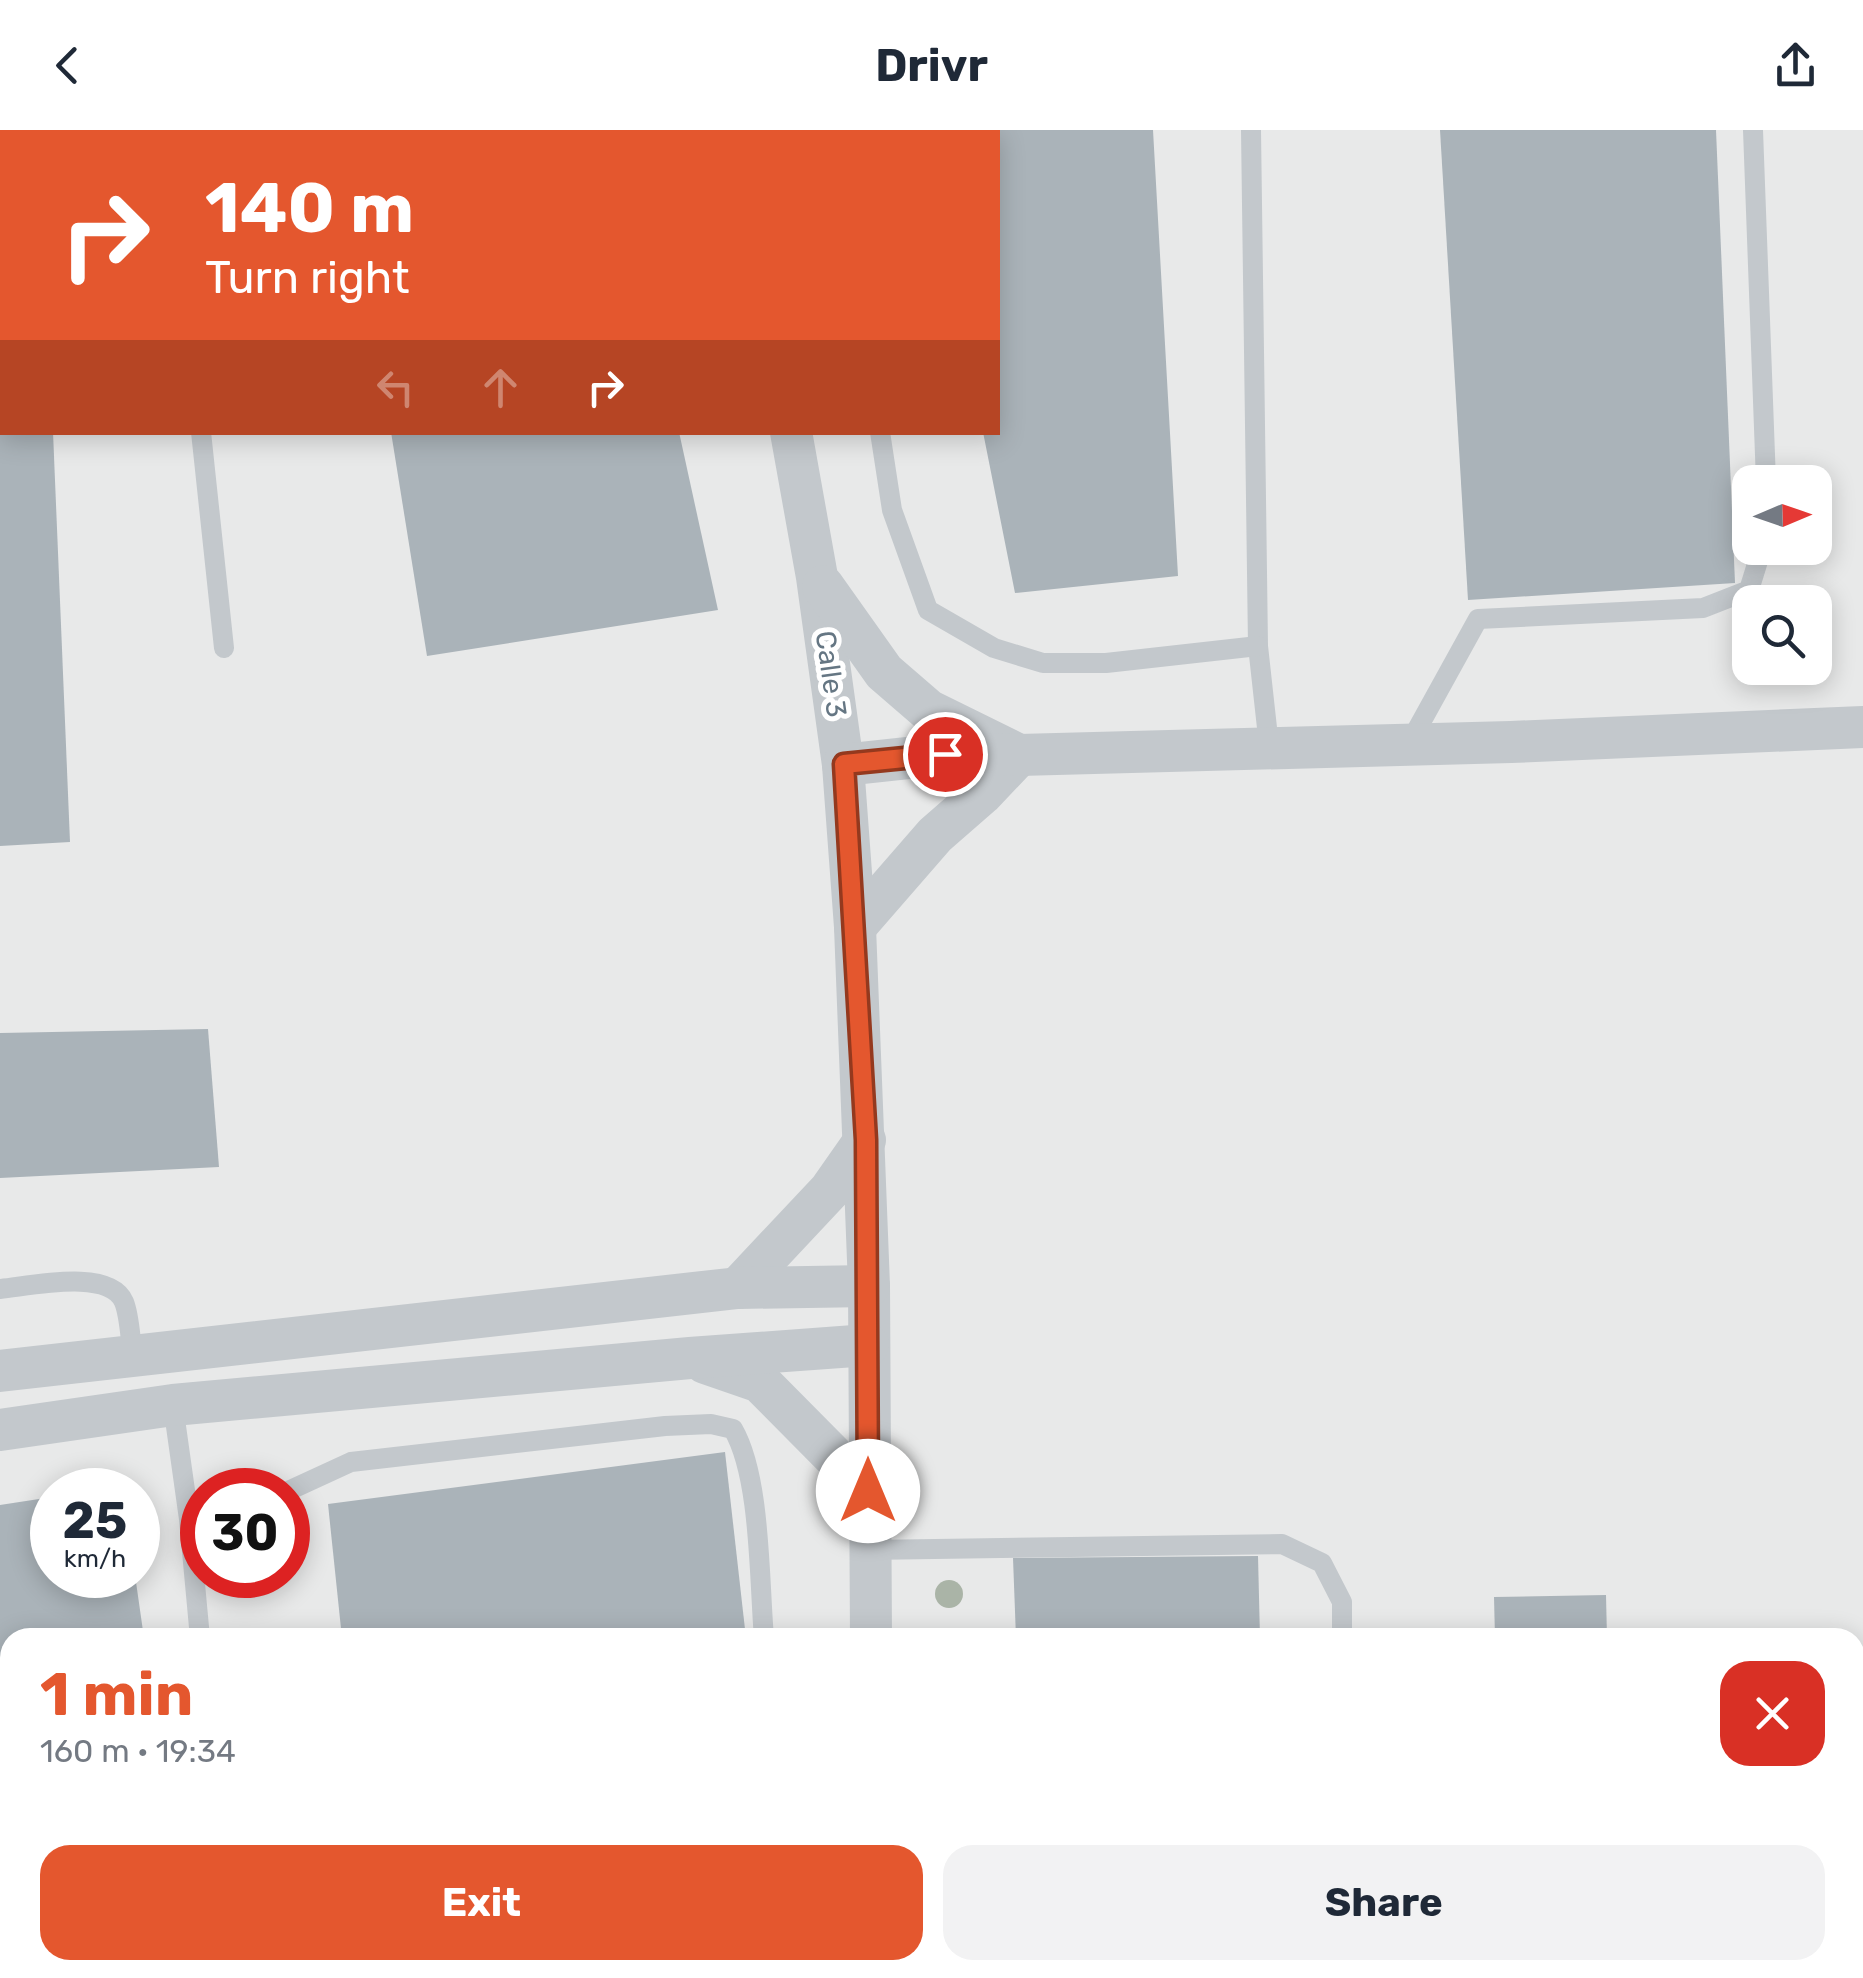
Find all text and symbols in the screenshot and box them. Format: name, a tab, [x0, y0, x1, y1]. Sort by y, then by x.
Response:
icon: back	[40, 38, 95, 93]
icon: share	[1768, 38, 1823, 93]
text: Drivr	[875, 39, 988, 92]
text: 140 m	[205, 167, 414, 250]
icon: right	[40, 170, 170, 300]
text: Turn right	[205, 251, 409, 304]
icon: left	[368, 360, 423, 415]
icon: ahead	[473, 360, 528, 415]
icon: right	[578, 360, 633, 415]
north arrow	[1732, 465, 1832, 565]
map controls	[1732, 465, 1832, 685]
button: search	[1732, 585, 1832, 685]
street label: Calle 3	[809, 629, 853, 719]
pin	[903, 712, 988, 797]
icon: arrive	[918, 727, 973, 782]
position arrow	[816, 1439, 920, 1543]
speed limit sign: 30	[180, 1468, 310, 1598]
text: 25	[63, 1491, 127, 1551]
text: km/h	[64, 1544, 126, 1573]
text: 1 min	[40, 1659, 193, 1730]
button: close	[1720, 1661, 1825, 1766]
text: 160 m · 19:34	[40, 1732, 236, 1770]
button: Exit	[40, 1845, 923, 1960]
button: Share	[943, 1845, 1825, 1960]

